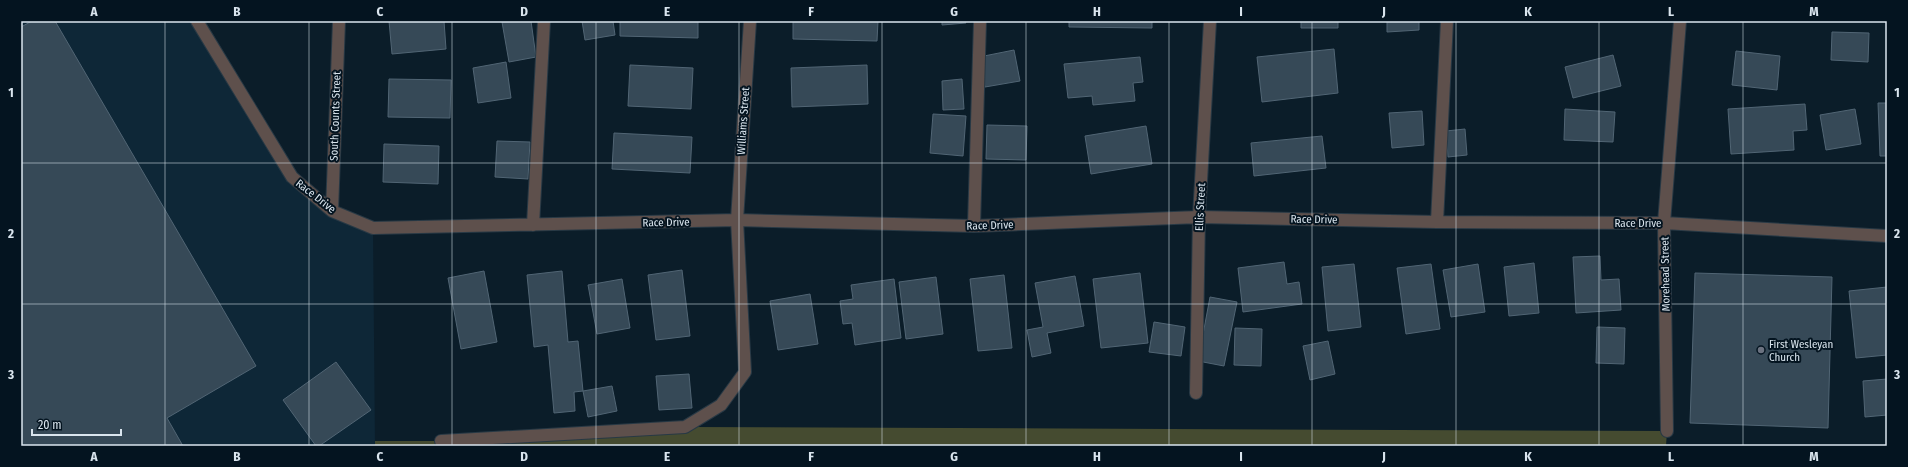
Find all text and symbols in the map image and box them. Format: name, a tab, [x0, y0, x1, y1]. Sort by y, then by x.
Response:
text: A	[89, 4, 98, 19]
text: B	[233, 4, 241, 19]
text: C	[377, 4, 384, 19]
text: D	[520, 4, 528, 19]
text: E	[664, 4, 670, 19]
text: F	[808, 4, 814, 19]
text: G	[950, 4, 958, 19]
text: H	[1093, 4, 1101, 19]
text: I	[1239, 4, 1243, 19]
text: J	[1381, 4, 1386, 19]
text: K	[1524, 4, 1532, 19]
text: L	[1668, 4, 1674, 19]
text: M	[1809, 4, 1819, 19]
street label: South Counts Street	[327, 71, 344, 161]
text: 1	[8, 85, 14, 100]
text: 1	[1894, 85, 1900, 100]
street label: Williams Street	[735, 86, 752, 155]
street label: Race Drive	[293, 177, 338, 216]
street label: Ellis Street	[1193, 182, 1208, 231]
street label: Race Drive	[1290, 213, 1338, 226]
street label: Race Drive	[642, 216, 690, 229]
street label: Race Drive	[1614, 217, 1662, 230]
street label: Race Drive	[966, 218, 1014, 233]
text: 2	[7, 226, 14, 241]
text: 2	[1893, 226, 1900, 241]
street label: Morehead Street	[1658, 236, 1673, 311]
place label: First Wesleyan Church	[1769, 338, 1833, 364]
marker: First Wesleyan Church	[1756, 345, 1766, 355]
text: 3	[7, 367, 14, 382]
text: 3	[1893, 367, 1900, 382]
scale bar	[32, 411, 121, 437]
text: 20 m	[38, 418, 62, 432]
text: A	[89, 449, 98, 464]
text: B	[233, 449, 241, 464]
text: C	[377, 449, 384, 464]
text: D	[520, 449, 528, 464]
text: E	[664, 449, 670, 464]
text: F	[808, 449, 814, 464]
text: G	[950, 449, 958, 464]
text: H	[1093, 449, 1101, 464]
text: I	[1239, 449, 1243, 464]
text: J	[1381, 449, 1386, 464]
text: K	[1524, 449, 1532, 464]
text: L	[1668, 449, 1674, 464]
text: M	[1809, 449, 1819, 464]

